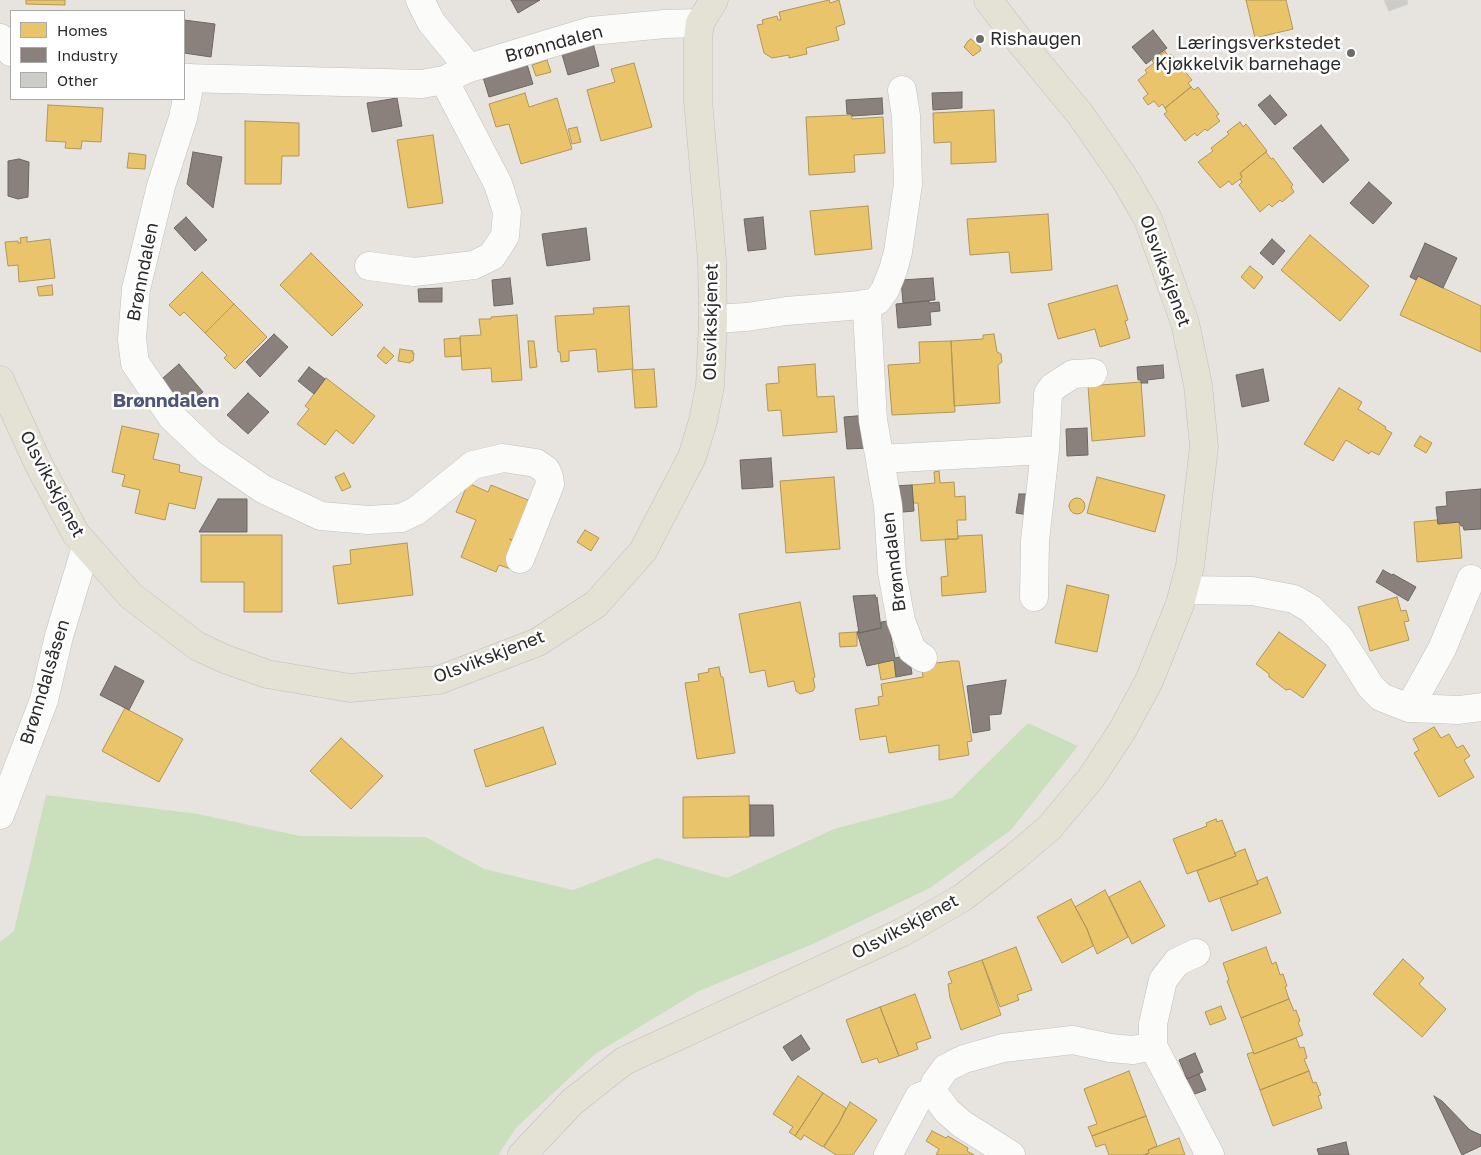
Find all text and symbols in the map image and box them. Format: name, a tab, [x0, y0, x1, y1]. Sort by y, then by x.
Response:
legend	[10, 10, 185, 100]
text: Homes	[57, 21, 107, 39]
street label: Brønndalen	[503, 21, 605, 67]
place label: Rishaugen	[990, 28, 1081, 50]
place label: Læringsverkstedet Kjøkkelvik barnehage	[1155, 32, 1341, 74]
marker: Rishaugen	[974, 33, 986, 45]
text: Industry	[57, 46, 118, 64]
marker: Læringsverkstedet Kjøkkelvik barnehage	[1345, 47, 1357, 59]
text: Other	[57, 71, 98, 89]
street label: Olsvikskjenet	[1135, 212, 1195, 330]
street label: Brønndalen	[123, 221, 163, 323]
street label: Olsvikskjenet	[699, 263, 723, 381]
district label: Brønndalen	[113, 390, 219, 412]
street label: Olsvikskjenet	[15, 427, 89, 541]
street label: Brønndalen	[877, 511, 911, 613]
street label: Brønndalsåsen	[16, 617, 74, 747]
street label: Olsvikskjenet	[430, 626, 548, 688]
street label: Olsvikskjenet	[848, 890, 962, 964]

